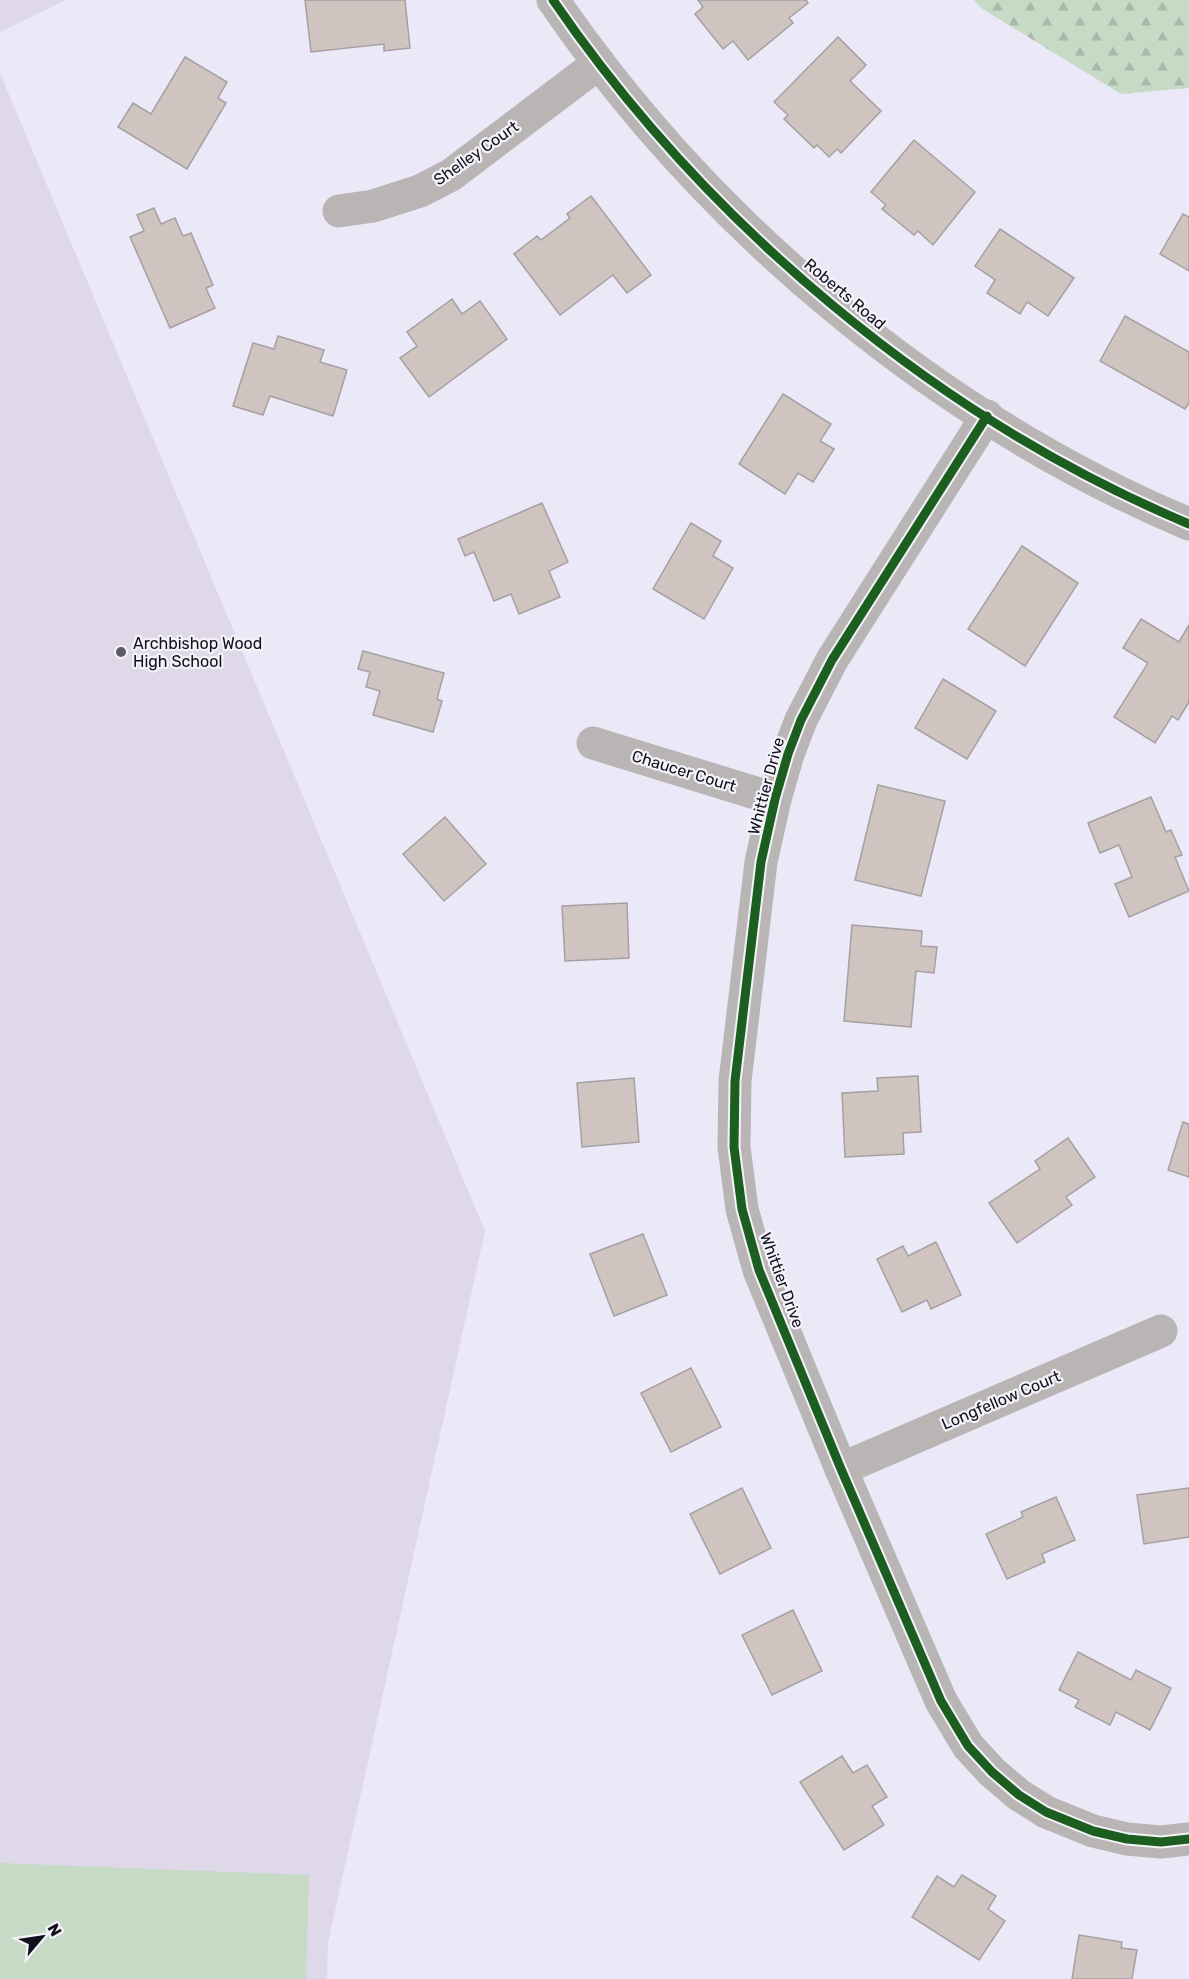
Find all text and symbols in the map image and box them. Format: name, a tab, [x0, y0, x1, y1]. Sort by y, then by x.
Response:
street label: Shelley Court	[430, 117, 522, 189]
street label: Roberts Road	[800, 254, 890, 334]
place label: Archbishop Wood High School	[133, 634, 262, 671]
marker: Archbishop Wood High School	[114, 645, 128, 659]
street label: Whittier Drive	[744, 735, 788, 837]
street label: Chaucer Court	[630, 746, 738, 796]
street label: Whittier Drive	[756, 1230, 808, 1330]
street label: Longfellow Court	[939, 1366, 1063, 1434]
north arrow	[12, 1907, 72, 1967]
text: N	[44, 1920, 66, 1940]

